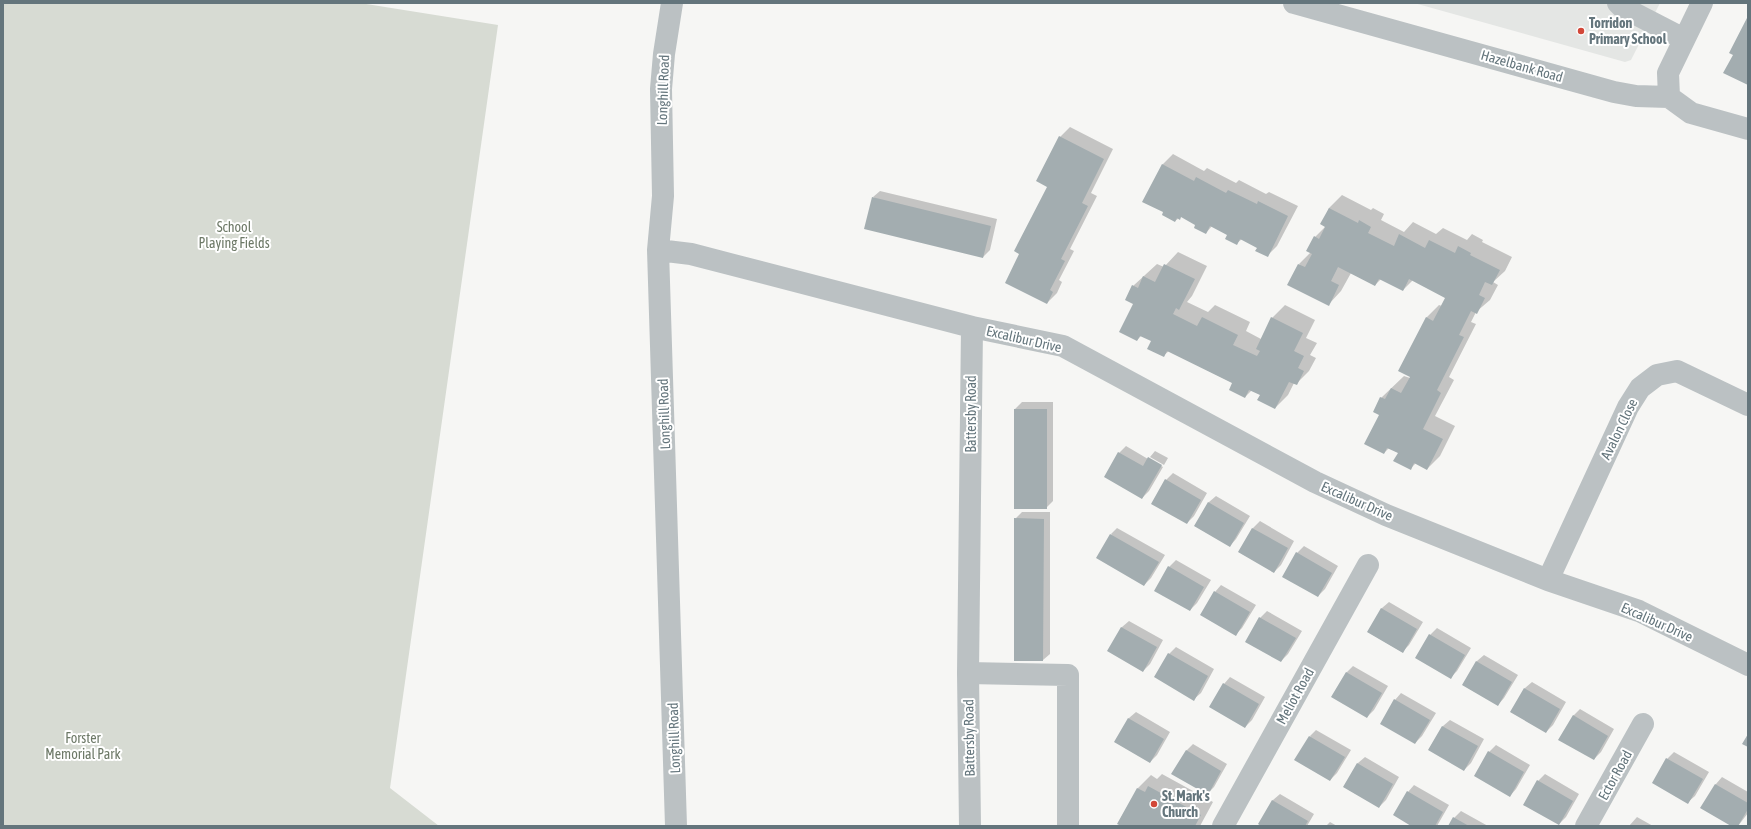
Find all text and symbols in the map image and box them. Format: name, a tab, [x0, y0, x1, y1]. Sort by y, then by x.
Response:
place label: Torridon Primary School	[1589, 15, 1667, 47]
marker: Torridon Primary School	[1576, 26, 1586, 36]
street label: Hazelbank Road	[1479, 47, 1565, 85]
street label: Longhill Road	[654, 54, 672, 126]
park label: School Playing Fields	[198, 219, 270, 251]
street label: Excalibur Drive	[985, 323, 1063, 355]
street label: Battersby Road	[963, 375, 979, 453]
street label: Longhill Road	[655, 378, 673, 450]
street label: Avalon Close	[1597, 396, 1641, 462]
street label: Excalibur Drive	[1319, 478, 1395, 524]
street label: Excalibur Drive	[1619, 599, 1695, 645]
street label: Meliot Road	[1273, 665, 1317, 727]
street label: Battersby Road	[960, 699, 978, 777]
street label: Longhill Road	[665, 702, 683, 774]
park label: Forster Memorial Park	[45, 730, 121, 762]
street label: Ector Road	[1595, 747, 1635, 803]
place label: St. Mark's Church	[1162, 788, 1210, 820]
marker: St. Mark's Church	[1149, 799, 1159, 809]

